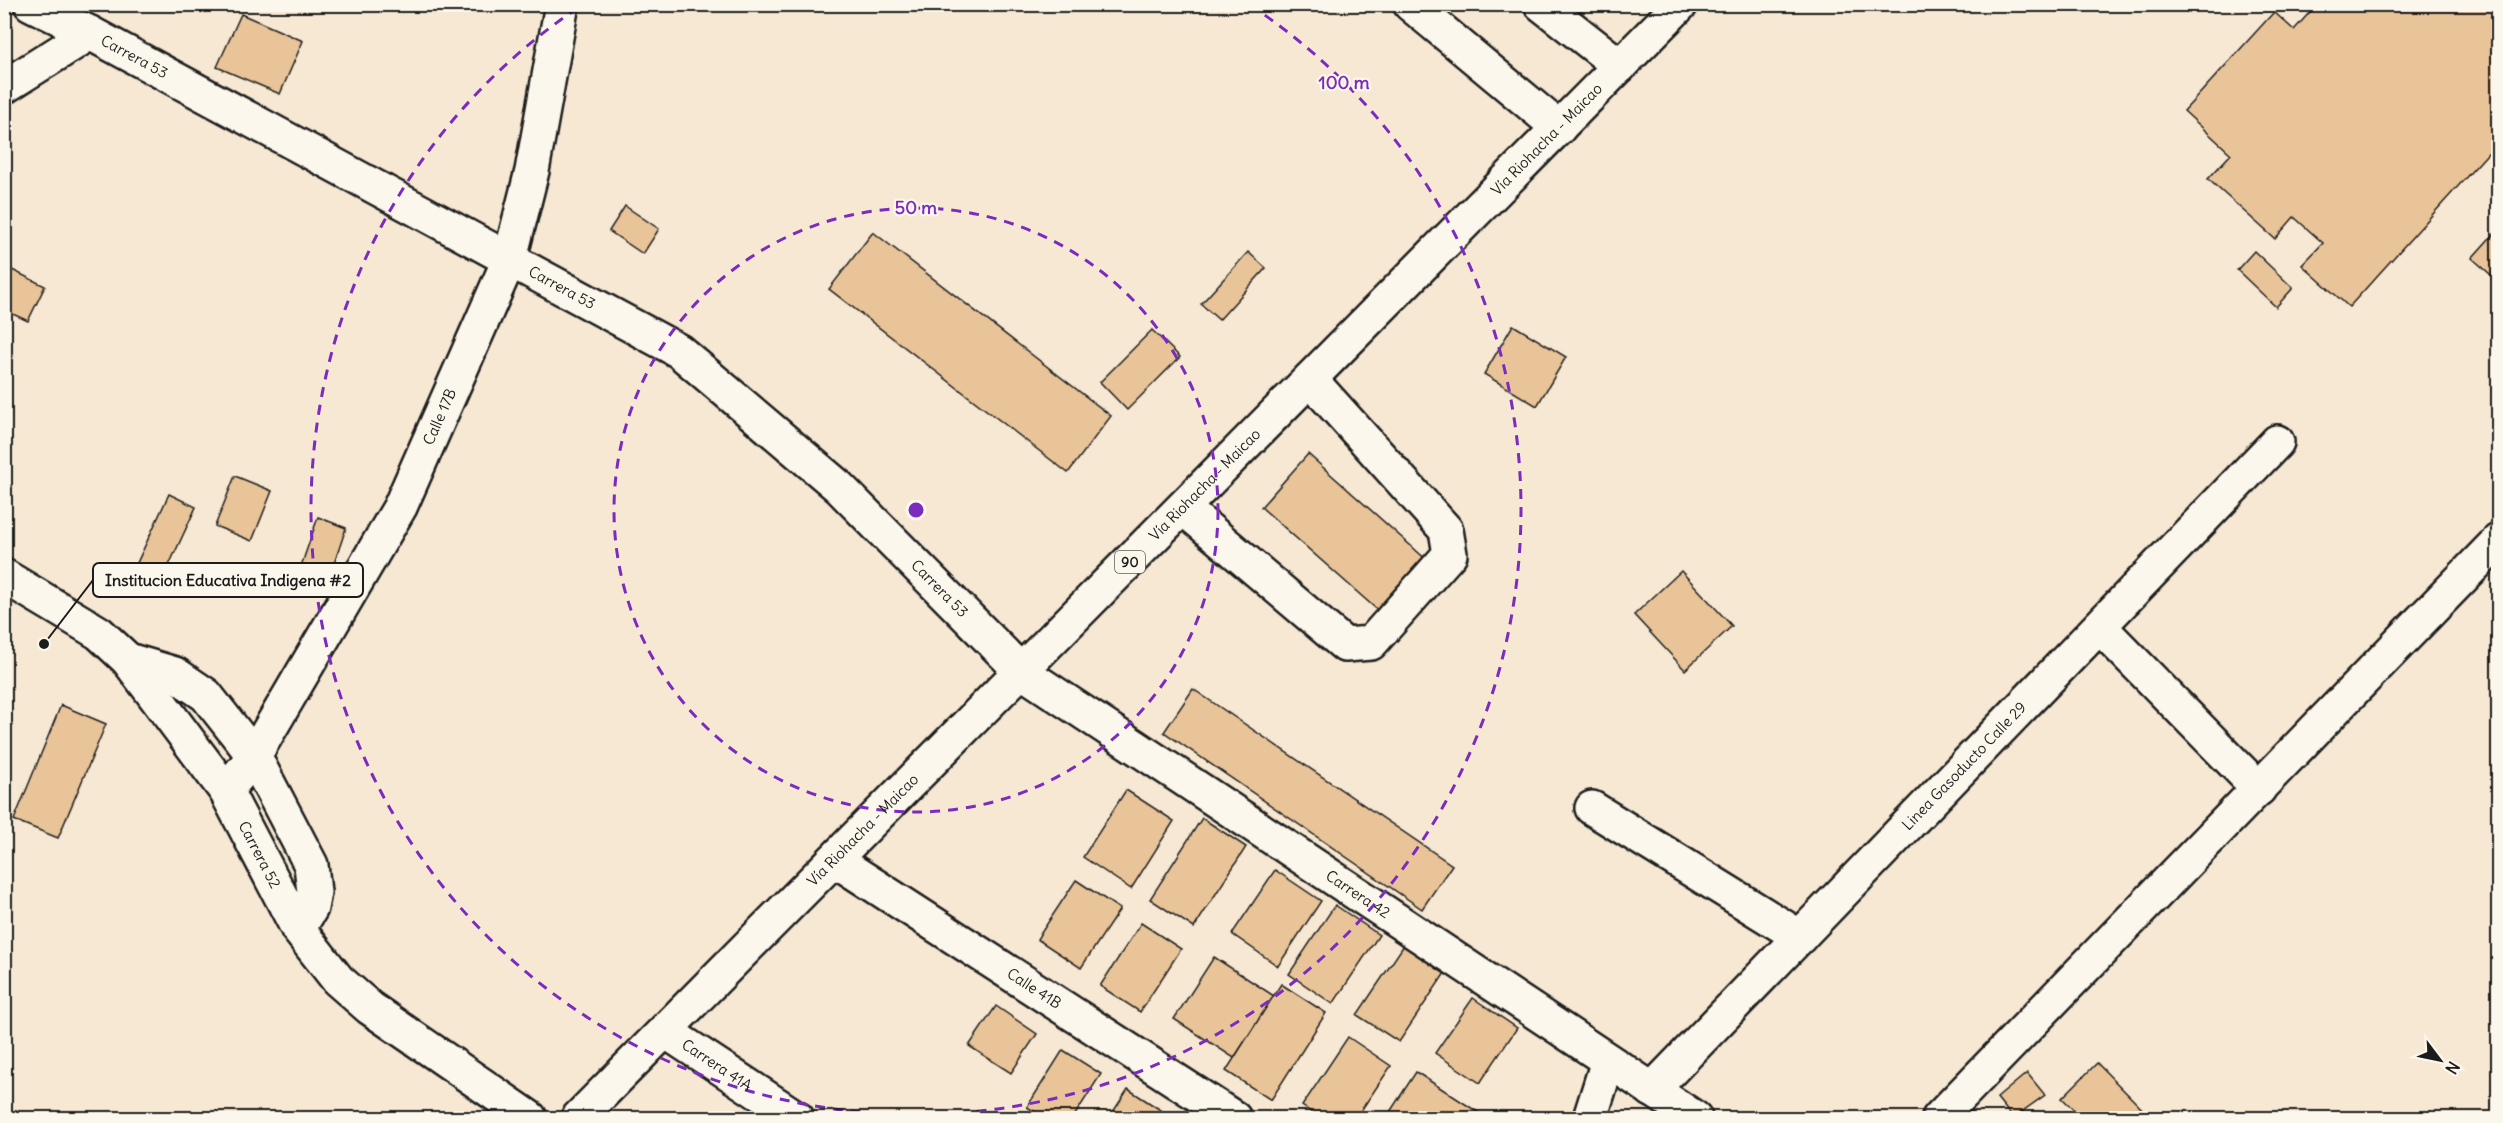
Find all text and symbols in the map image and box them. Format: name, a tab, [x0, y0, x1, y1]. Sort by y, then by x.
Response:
street label: Carrera 53	[98, 31, 171, 82]
text: 100 m	[1319, 71, 1370, 94]
street label: Vía Riohacha - Maicao	[1487, 79, 1606, 199]
text: 50 m	[895, 196, 937, 219]
street label: Carrera 53	[525, 261, 599, 313]
street label: Calle 17B	[419, 385, 460, 448]
street label: Vía Riohacha - Maicao	[1145, 424, 1264, 545]
centre of rings	[906, 500, 926, 520]
road number: 90	[1115, 551, 1145, 573]
street label: Carrera 53	[907, 555, 972, 621]
callout: Institucion Educativa Indigena #2	[93, 563, 363, 597]
text: Institucion Educativa Indigena #2	[105, 570, 351, 591]
street label: Linea Gasoducto Calle 29	[1898, 698, 2030, 834]
street label: Vía Riohacha - Maicao	[803, 770, 922, 890]
street label: Carrera 52	[234, 818, 285, 891]
street label: Carrera 42	[1322, 866, 1394, 922]
street label: Calle 41B	[1003, 964, 1065, 1013]
north arrow	[2410, 1030, 2470, 1090]
street label: Carrera 41A	[678, 1035, 756, 1095]
text: N	[2441, 1058, 2464, 1078]

